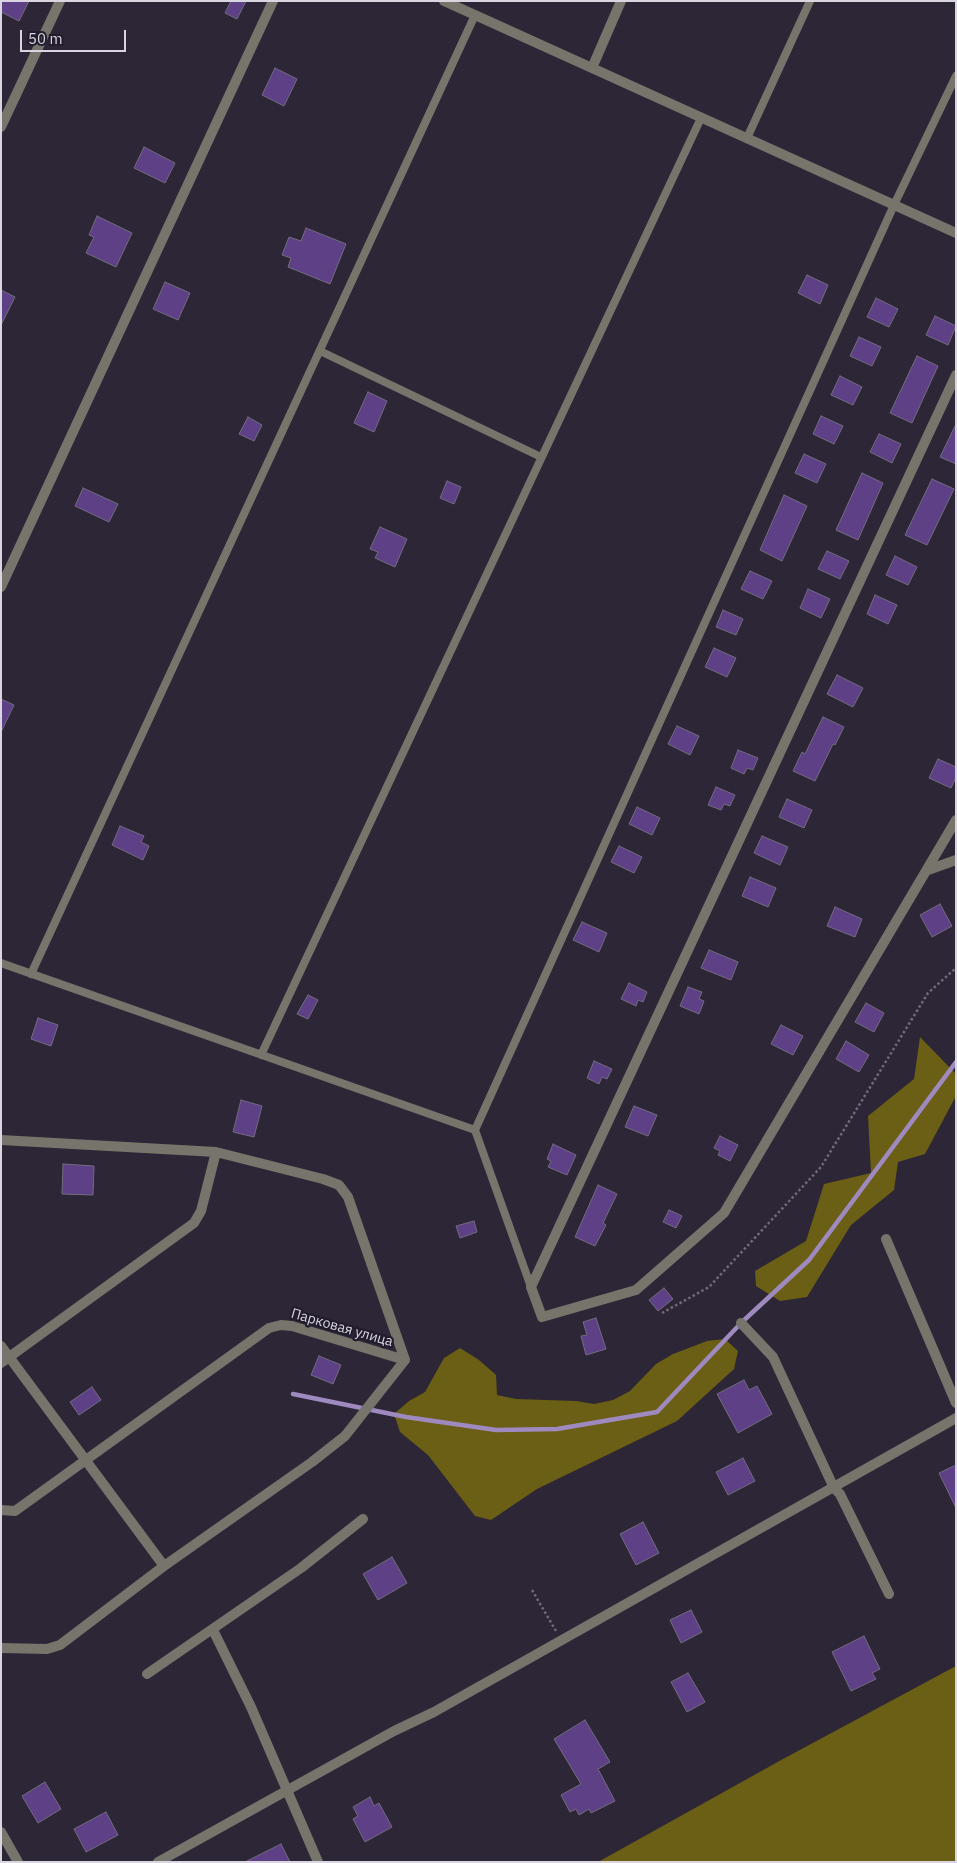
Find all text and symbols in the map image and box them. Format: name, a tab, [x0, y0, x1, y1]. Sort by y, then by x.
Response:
scale bar	[22, 20, 129, 52]
text: 50 m	[28, 29, 63, 48]
street label: Парковая улица	[289, 1305, 395, 1351]

